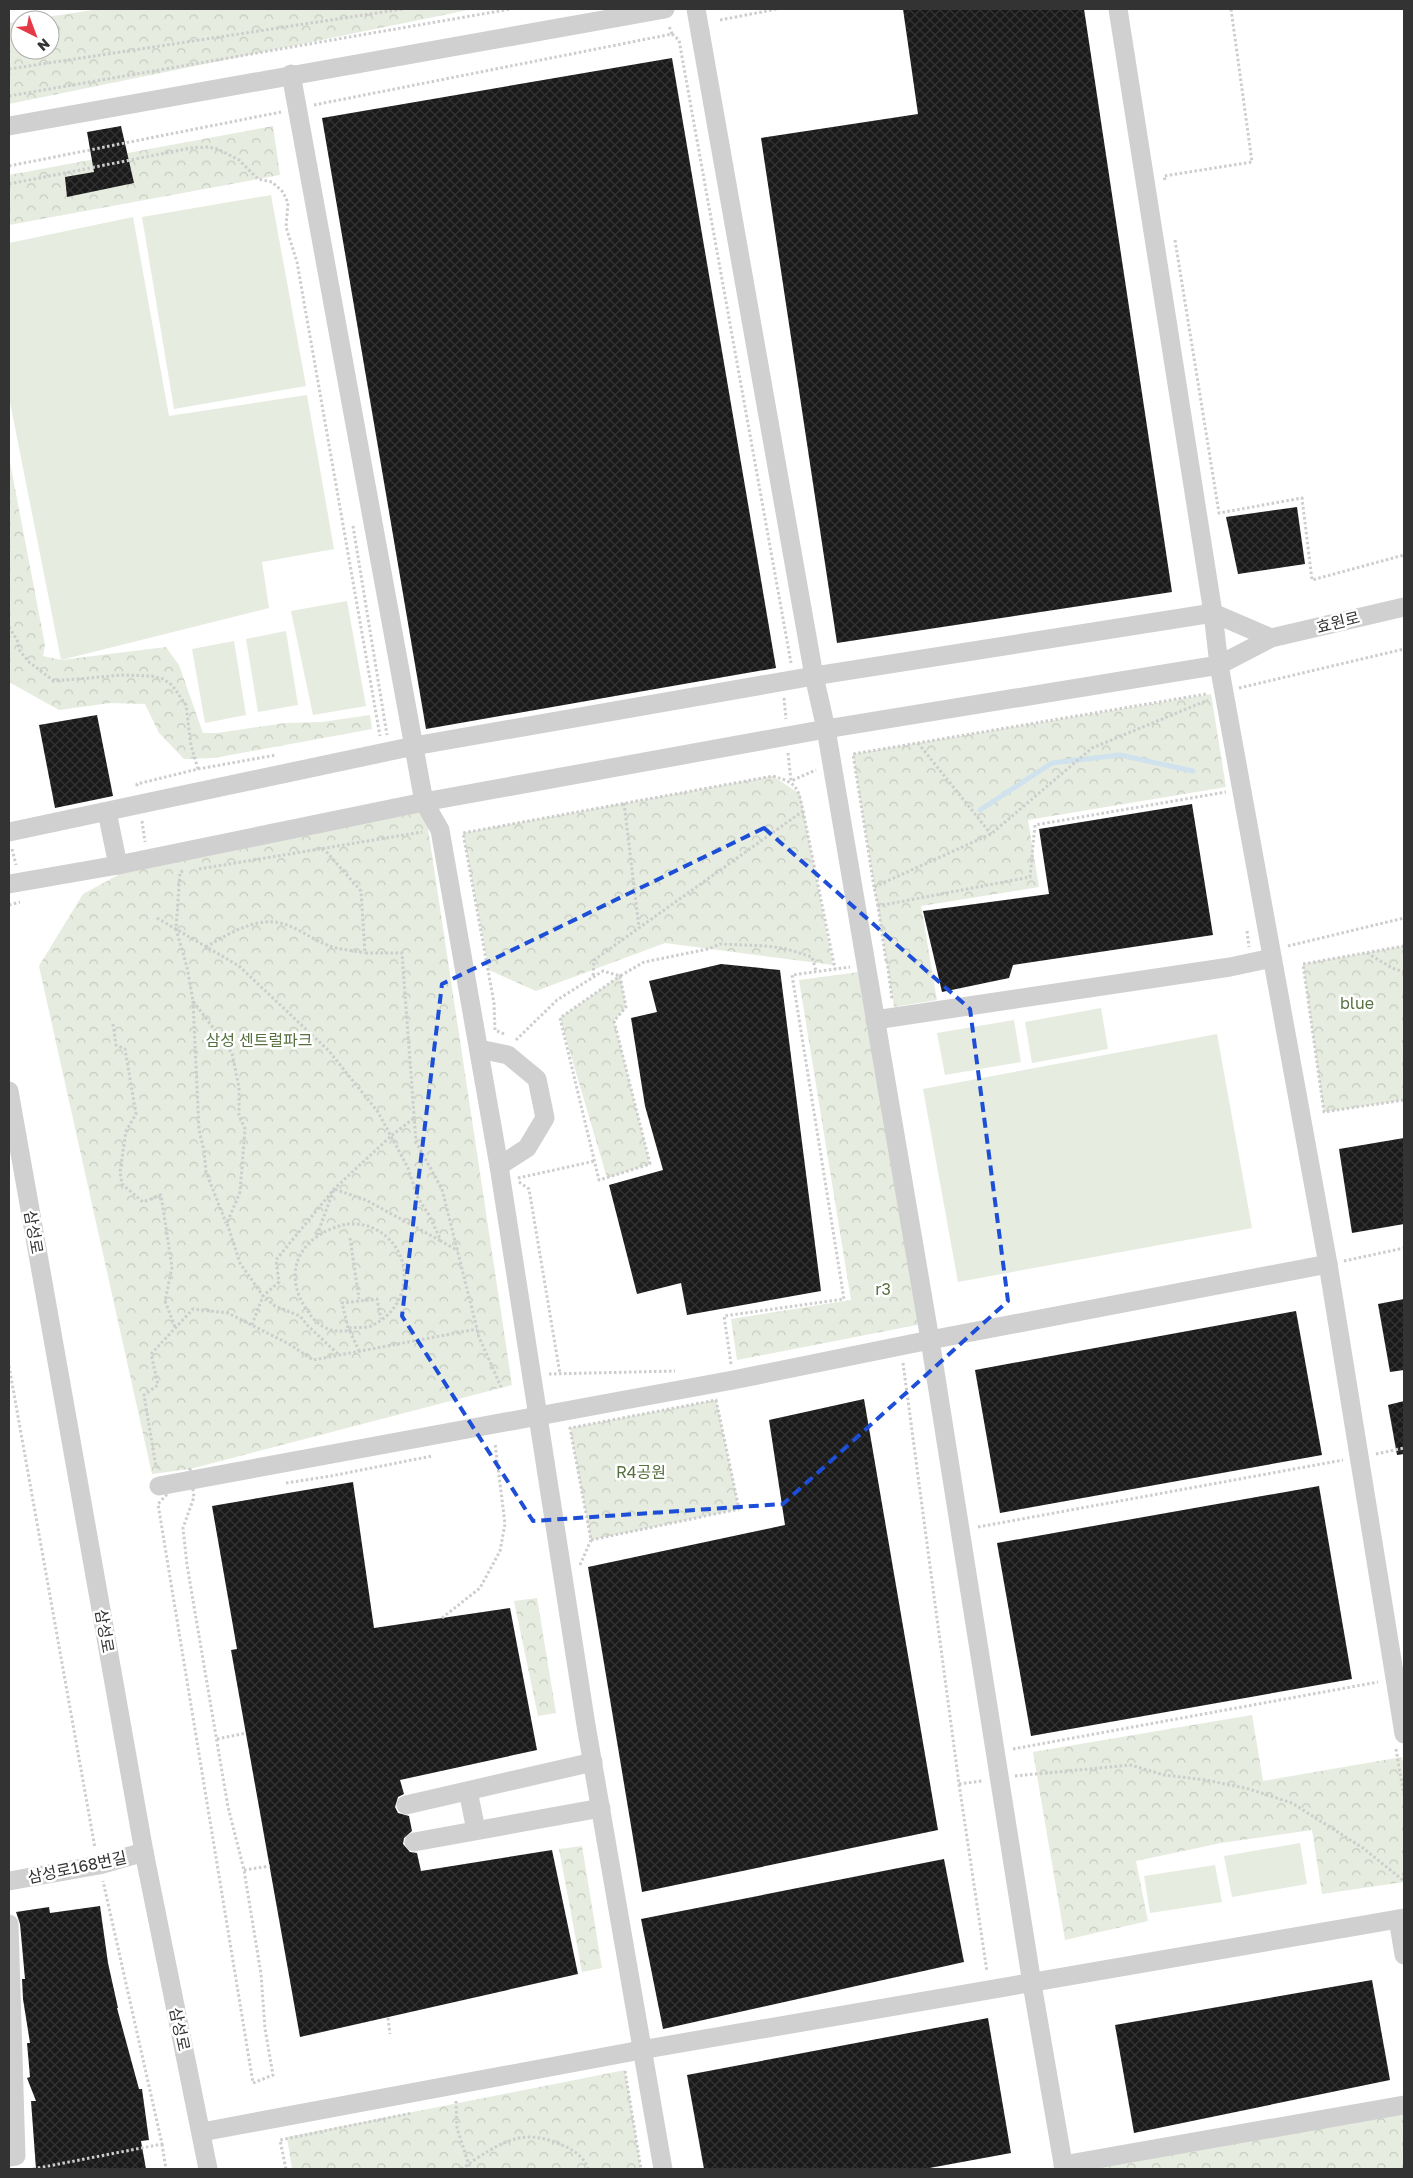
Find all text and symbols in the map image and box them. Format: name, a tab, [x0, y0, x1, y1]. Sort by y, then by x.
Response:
north arrow	[10, 10, 60, 60]
text: N	[34, 35, 54, 55]
street label: 효원로	[1314, 607, 1362, 637]
park label: blue	[1340, 993, 1374, 1013]
park label: 삼성 센트럴파크	[205, 1030, 313, 1050]
street label: 삼성로	[20, 1209, 48, 1256]
park label: r3	[875, 1279, 891, 1299]
park label: R4공원	[616, 1462, 666, 1482]
street label: 삼성로	[91, 1608, 119, 1655]
street label: 삼성로168번길	[26, 1847, 128, 1887]
street label: 삼성로	[166, 2005, 194, 2053]

